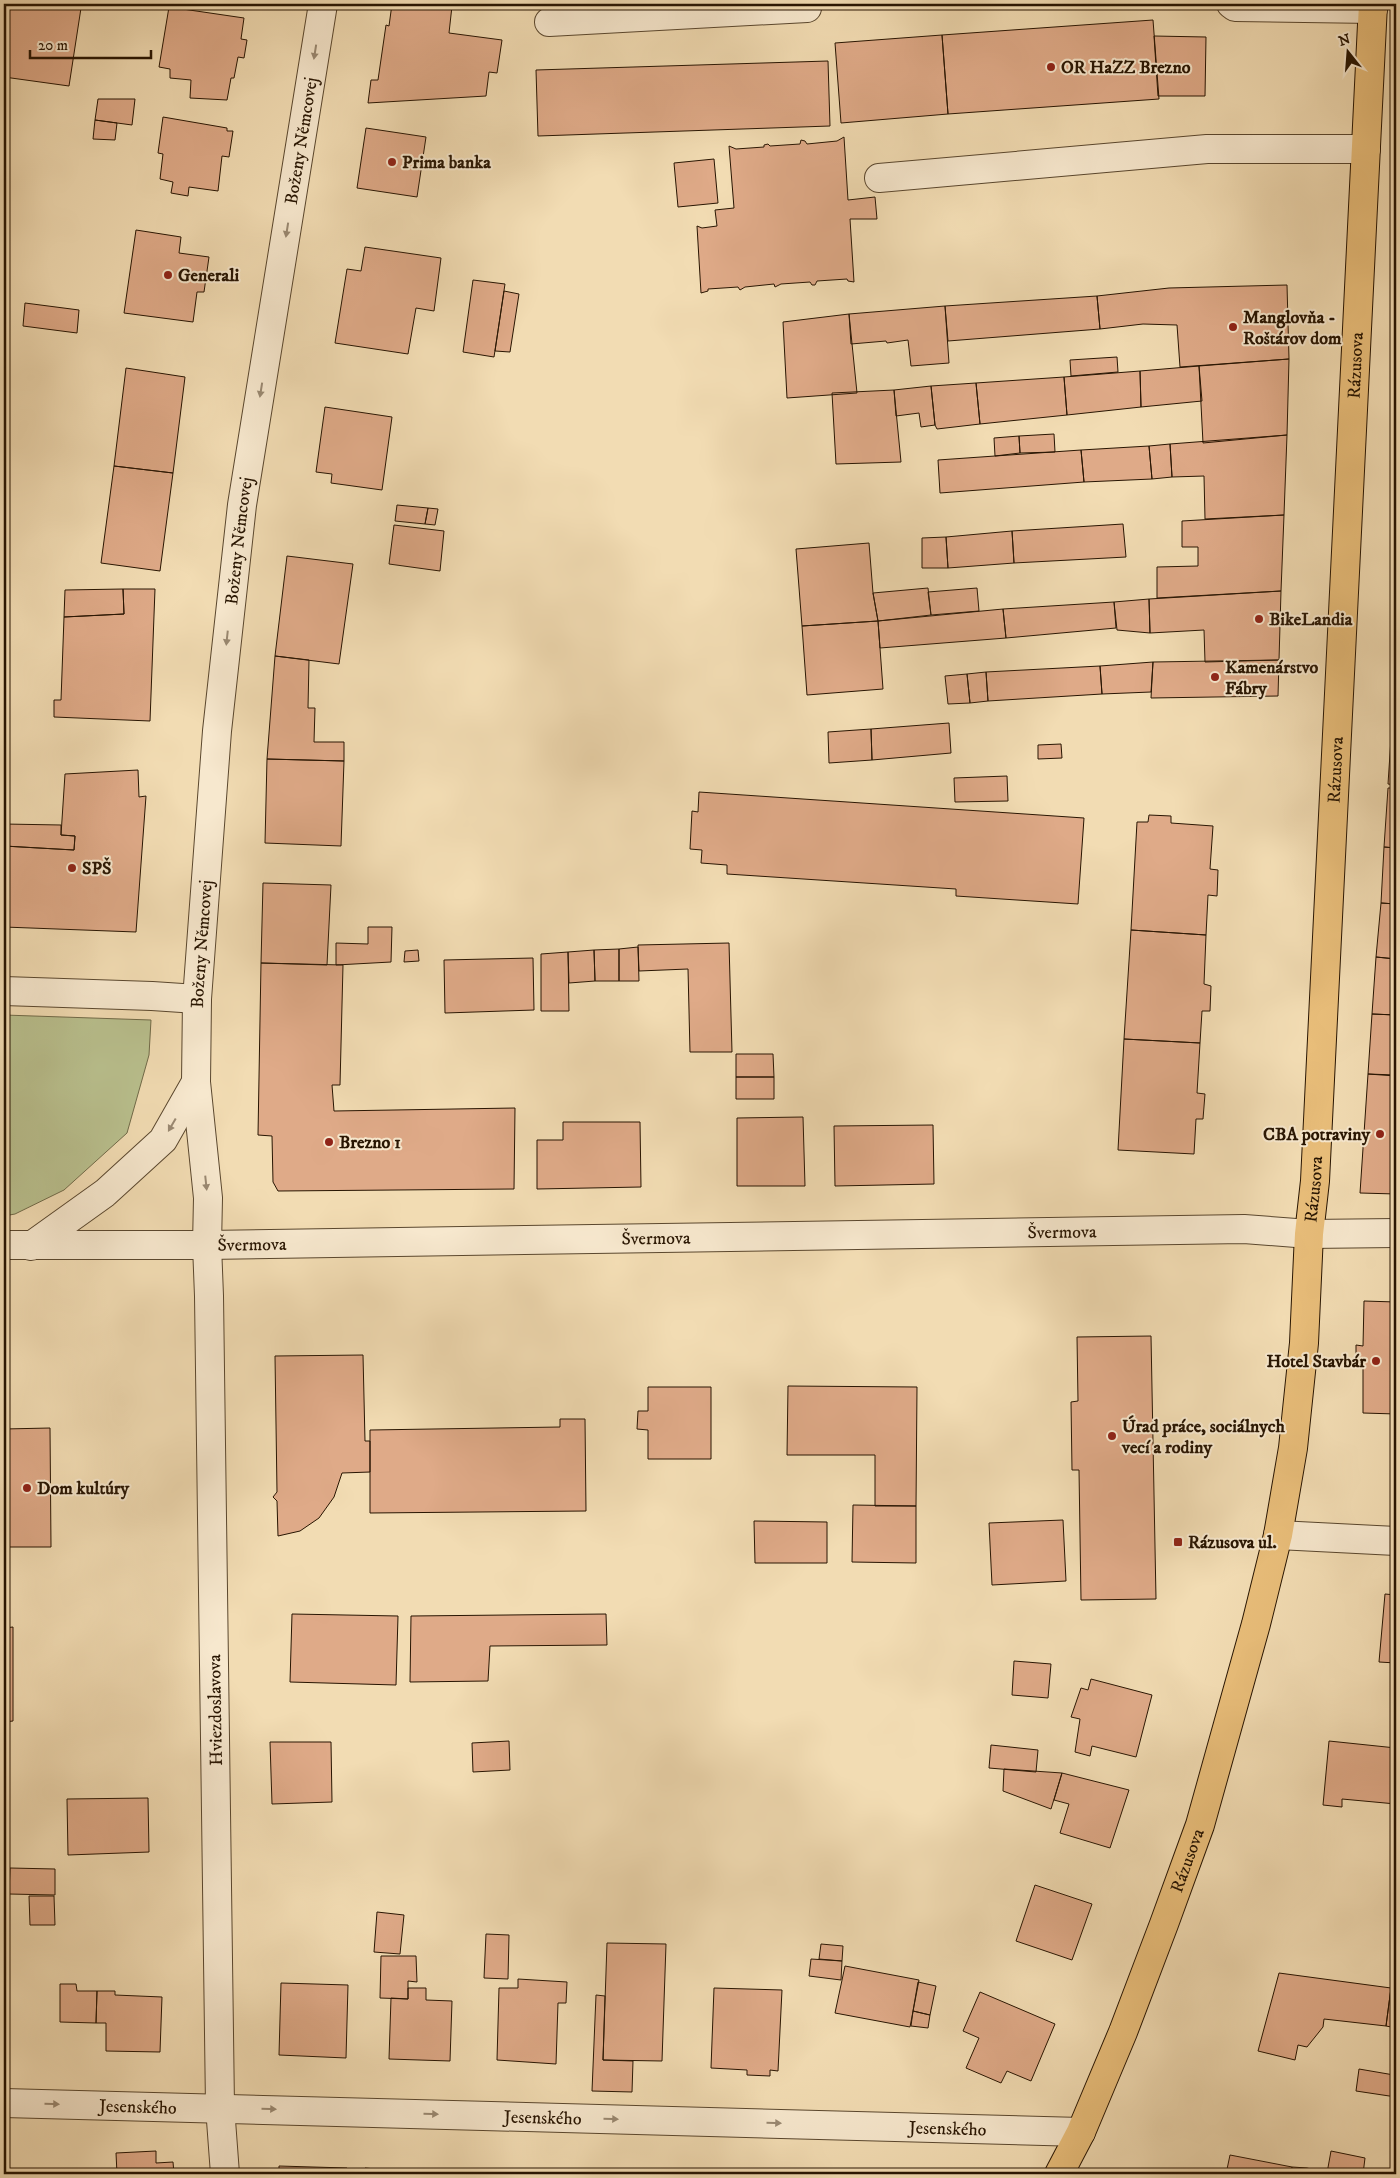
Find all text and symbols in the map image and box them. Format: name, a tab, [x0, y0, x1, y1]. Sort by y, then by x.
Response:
scale bar	[30, 28, 151, 60]
north arrow	[1322, 28, 1372, 78]
text: N	[1336, 30, 1353, 51]
text: 20 m	[38, 36, 68, 55]
one-way arrow	[311, 44, 319, 60]
place label: OR HaZZ Brezno	[1061, 57, 1191, 79]
marker: OR HaZZ Brezno	[1045, 61, 1057, 73]
street label: Boženy Němcovej	[281, 76, 323, 206]
place label: Prima banka	[402, 152, 491, 174]
marker: Prima banka	[386, 156, 398, 168]
one-way arrow	[282, 222, 290, 238]
place label: Generali	[178, 265, 240, 287]
marker: Generali	[162, 269, 174, 281]
place label: Manglovňa - Roštárov dom	[1243, 307, 1342, 350]
marker: Manglovňa - Roštárov dom	[1227, 321, 1239, 333]
street label: Rázusova	[1344, 331, 1369, 399]
one-way arrow	[256, 382, 264, 398]
street label: Boženy Němcovej	[221, 475, 258, 606]
place label: BikeLandia	[1269, 609, 1353, 631]
marker: BikeLandia	[1253, 613, 1265, 625]
one-way arrow	[223, 630, 231, 646]
place label: Kamenárstvo Fábry	[1225, 657, 1319, 700]
marker: Kamenárstvo Fábry	[1209, 671, 1221, 683]
street label: Rázusova	[1324, 736, 1349, 804]
place label: SPŠ	[82, 857, 111, 880]
marker: SPŠ	[66, 862, 78, 874]
street label: Boženy Němcovej	[187, 879, 218, 1008]
one-way arrow	[168, 1117, 176, 1132]
place label: CBA potraviny	[1263, 1124, 1370, 1146]
marker: CBA potraviny	[1374, 1128, 1386, 1140]
place label: Brezno 1	[339, 1132, 401, 1154]
marker: Brezno 1	[323, 1136, 335, 1148]
street label: Rázusova	[1300, 1155, 1328, 1224]
one-way arrow	[202, 1176, 210, 1192]
street label: Švermova	[1027, 1221, 1097, 1244]
street label: Švermova	[621, 1227, 691, 1251]
street label: Švermova	[217, 1234, 287, 1257]
place label: Hotel Stavbár	[1266, 1351, 1366, 1373]
marker: Hotel Stavbár	[1370, 1355, 1382, 1367]
place label: Úrad práce, sociálnych vecí a rodiny	[1121, 1415, 1286, 1459]
marker: Úrad práce, sociálnych vecí a rodiny	[1106, 1430, 1118, 1442]
place label: Dom kultúry	[37, 1478, 130, 1500]
marker: Dom kultúry	[21, 1482, 33, 1494]
place label: Rázusova ul.	[1188, 1532, 1277, 1554]
marker: Rázusova ul.	[1172, 1536, 1184, 1548]
street label: Hviezdoslavova	[204, 1654, 228, 1766]
street label: Rázusova	[1166, 1825, 1210, 1896]
street label: Jesenského	[97, 2096, 177, 2120]
one-way arrow	[45, 2100, 61, 2108]
one-way arrow	[261, 2105, 277, 2113]
street label: Jesenského	[502, 2106, 582, 2131]
one-way arrow	[424, 2110, 440, 2118]
one-way arrow	[604, 2115, 620, 2123]
street label: Jesenského	[907, 2117, 987, 2141]
one-way arrow	[766, 2119, 782, 2127]

